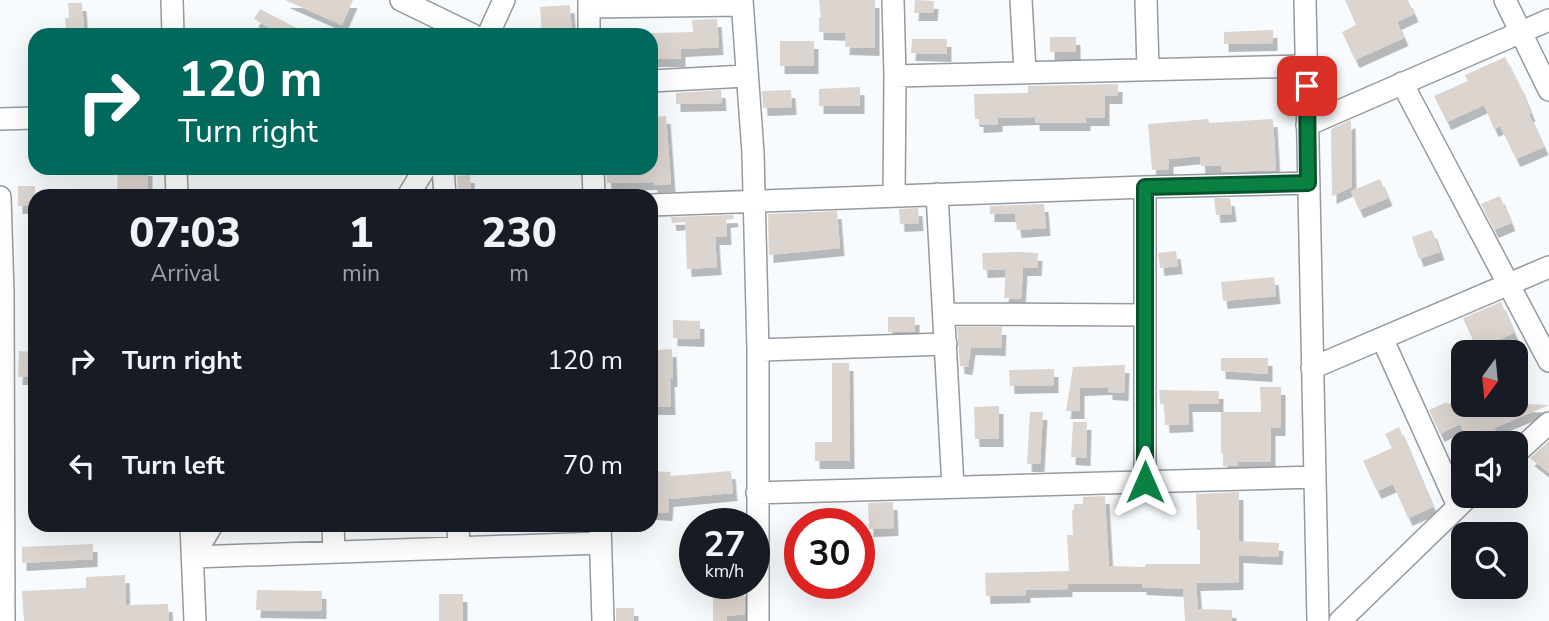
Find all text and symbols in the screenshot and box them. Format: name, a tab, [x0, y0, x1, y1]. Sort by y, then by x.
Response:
text: 120 m	[178, 46, 322, 113]
icon: right	[63, 56, 154, 147]
pin	[1277, 56, 1337, 116]
icon: arrive	[1288, 67, 1326, 105]
text: Turn right	[178, 110, 318, 153]
text: 07:03	[129, 205, 241, 262]
text: 1	[348, 205, 374, 262]
text: 230	[481, 205, 557, 262]
text: Arrival	[150, 258, 220, 289]
text: min	[342, 258, 380, 289]
text: m	[509, 258, 529, 289]
north arrow	[1451, 340, 1528, 416]
map controls	[1451, 340, 1528, 599]
icon: right	[63, 342, 101, 380]
text: Turn right	[122, 343, 241, 378]
text: 120 m	[547, 343, 623, 378]
button: sound	[1451, 431, 1528, 508]
position arrow	[1108, 445, 1182, 519]
icon: left	[63, 447, 101, 485]
text: Turn left	[122, 448, 225, 483]
text: 70 m	[563, 448, 623, 483]
speed limit sign: 30	[784, 508, 875, 599]
text: 27	[703, 521, 746, 568]
button: search	[1451, 522, 1528, 599]
text: km/h	[705, 559, 744, 583]

